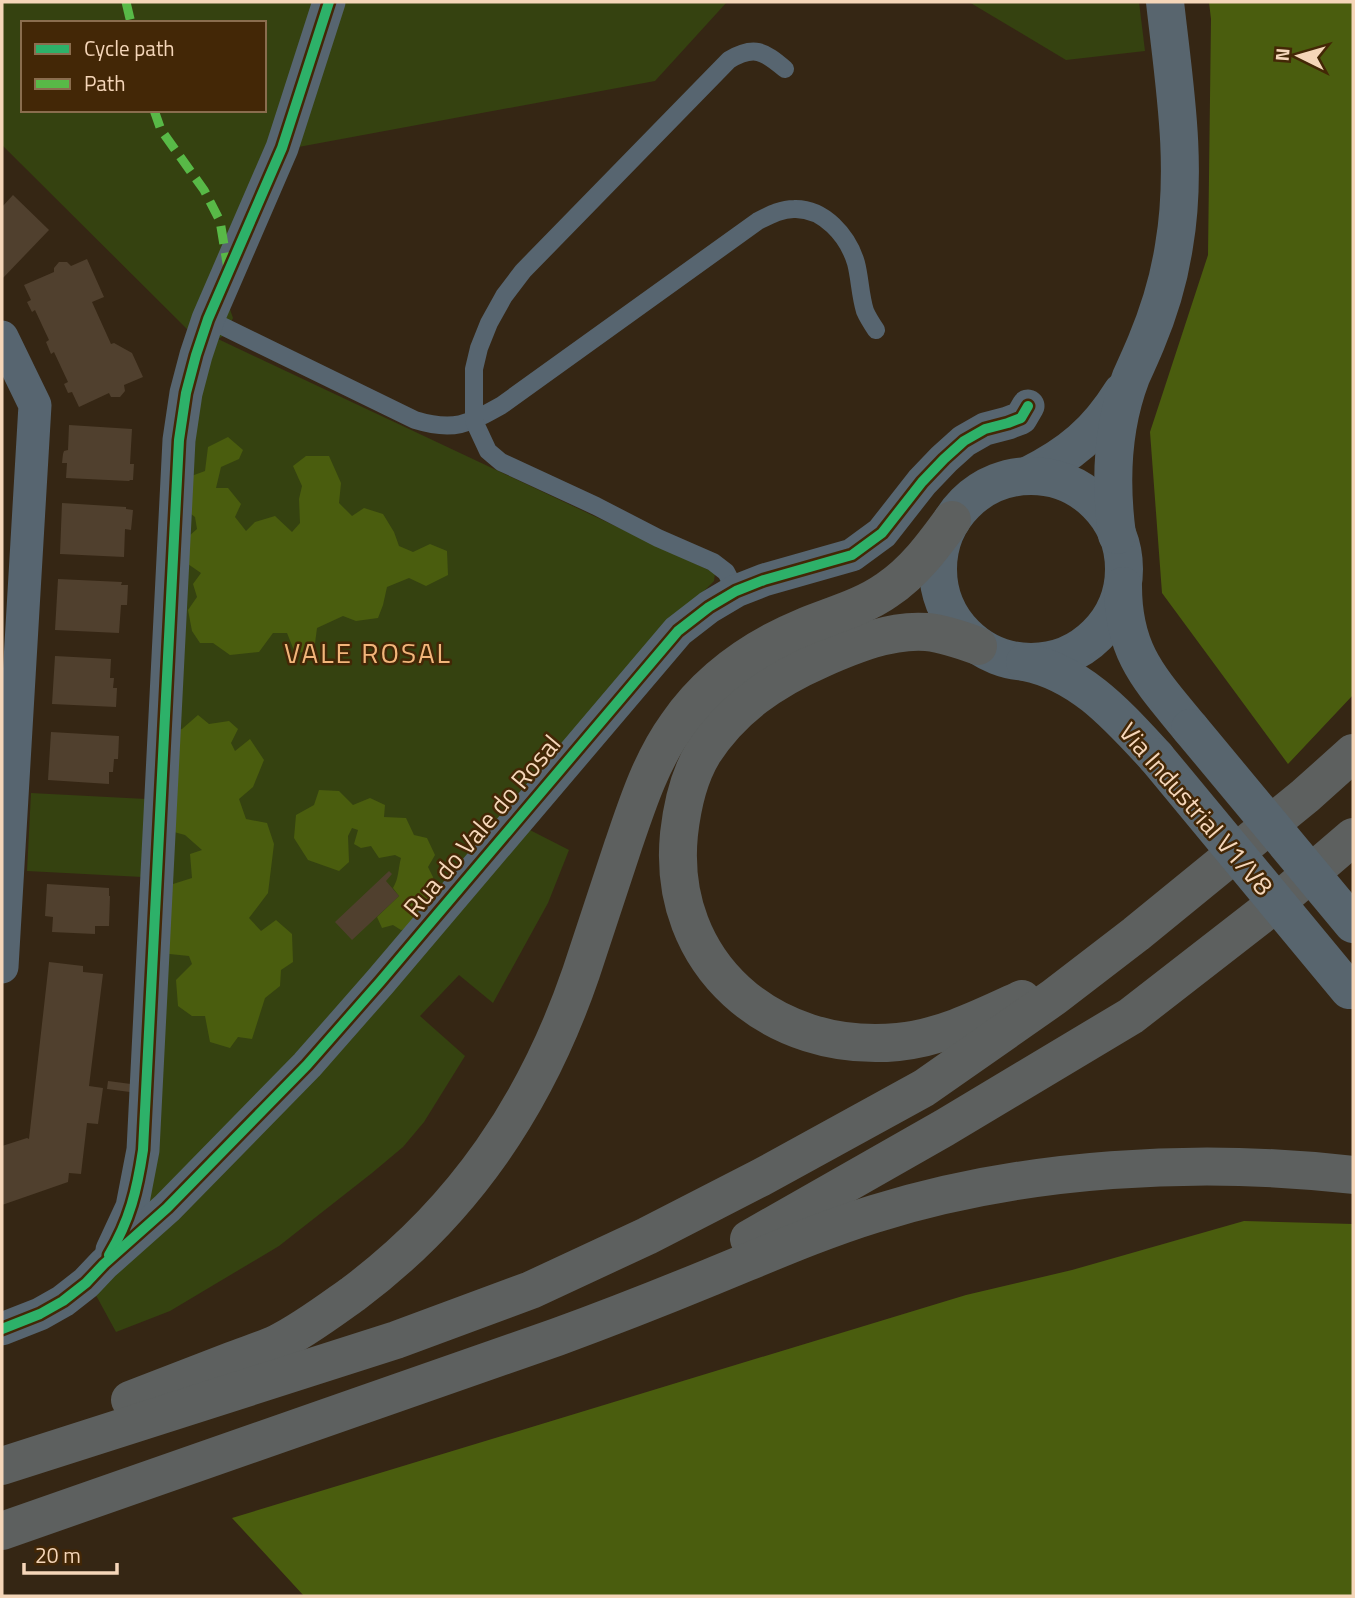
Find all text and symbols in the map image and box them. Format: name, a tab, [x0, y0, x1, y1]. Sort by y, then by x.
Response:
legend	[21, 21, 266, 112]
north arrow	[1264, 21, 1334, 91]
text: Cycle path	[84, 32, 175, 64]
text: N	[1267, 47, 1297, 62]
text: Path	[84, 67, 126, 99]
district label: VALE ROSAL	[284, 631, 452, 674]
street label: Via Industrial V1/V8	[1110, 714, 1283, 904]
street label: Rua do Vale do Rosal	[393, 726, 570, 925]
scale bar	[24, 1532, 117, 1576]
text: 20 m	[35, 1539, 81, 1571]

